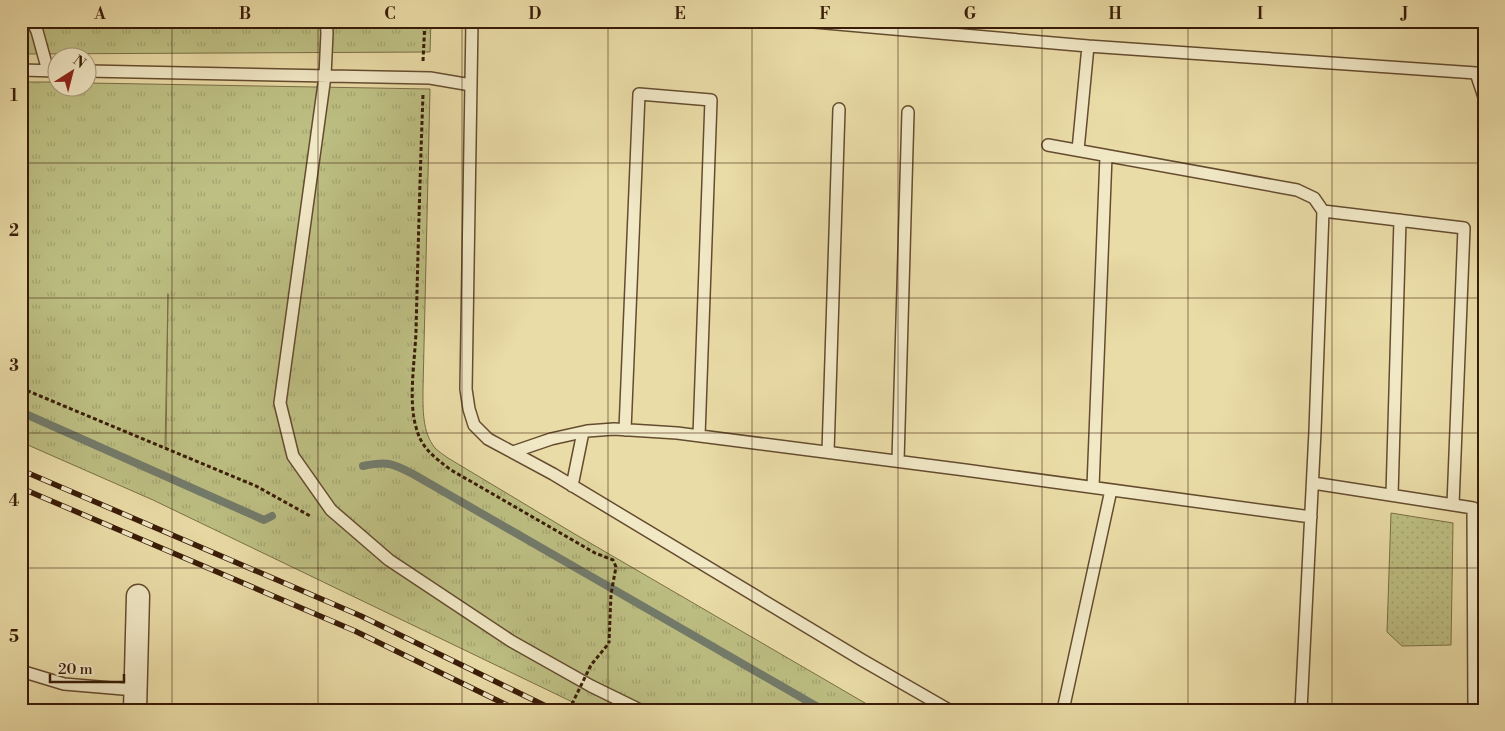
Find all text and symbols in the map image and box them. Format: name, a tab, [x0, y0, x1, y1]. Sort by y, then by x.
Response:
text: A	[93, 4, 106, 24]
text: B	[239, 4, 251, 24]
text: C	[384, 4, 396, 24]
text: D	[529, 4, 542, 24]
text: E	[674, 4, 686, 24]
text: F	[819, 4, 831, 24]
text: G	[964, 4, 977, 24]
text: H	[1108, 4, 1122, 24]
text: I	[1257, 4, 1263, 24]
text: J	[1400, 4, 1408, 24]
north arrow	[48, 48, 98, 98]
text: N	[69, 52, 89, 73]
text: 1	[10, 86, 18, 106]
text: 2	[9, 221, 19, 241]
text: 3	[9, 356, 19, 376]
text: 4	[9, 491, 20, 511]
text: 5	[9, 627, 19, 647]
scale bar	[50, 651, 124, 683]
text: 20 m	[58, 660, 93, 679]

